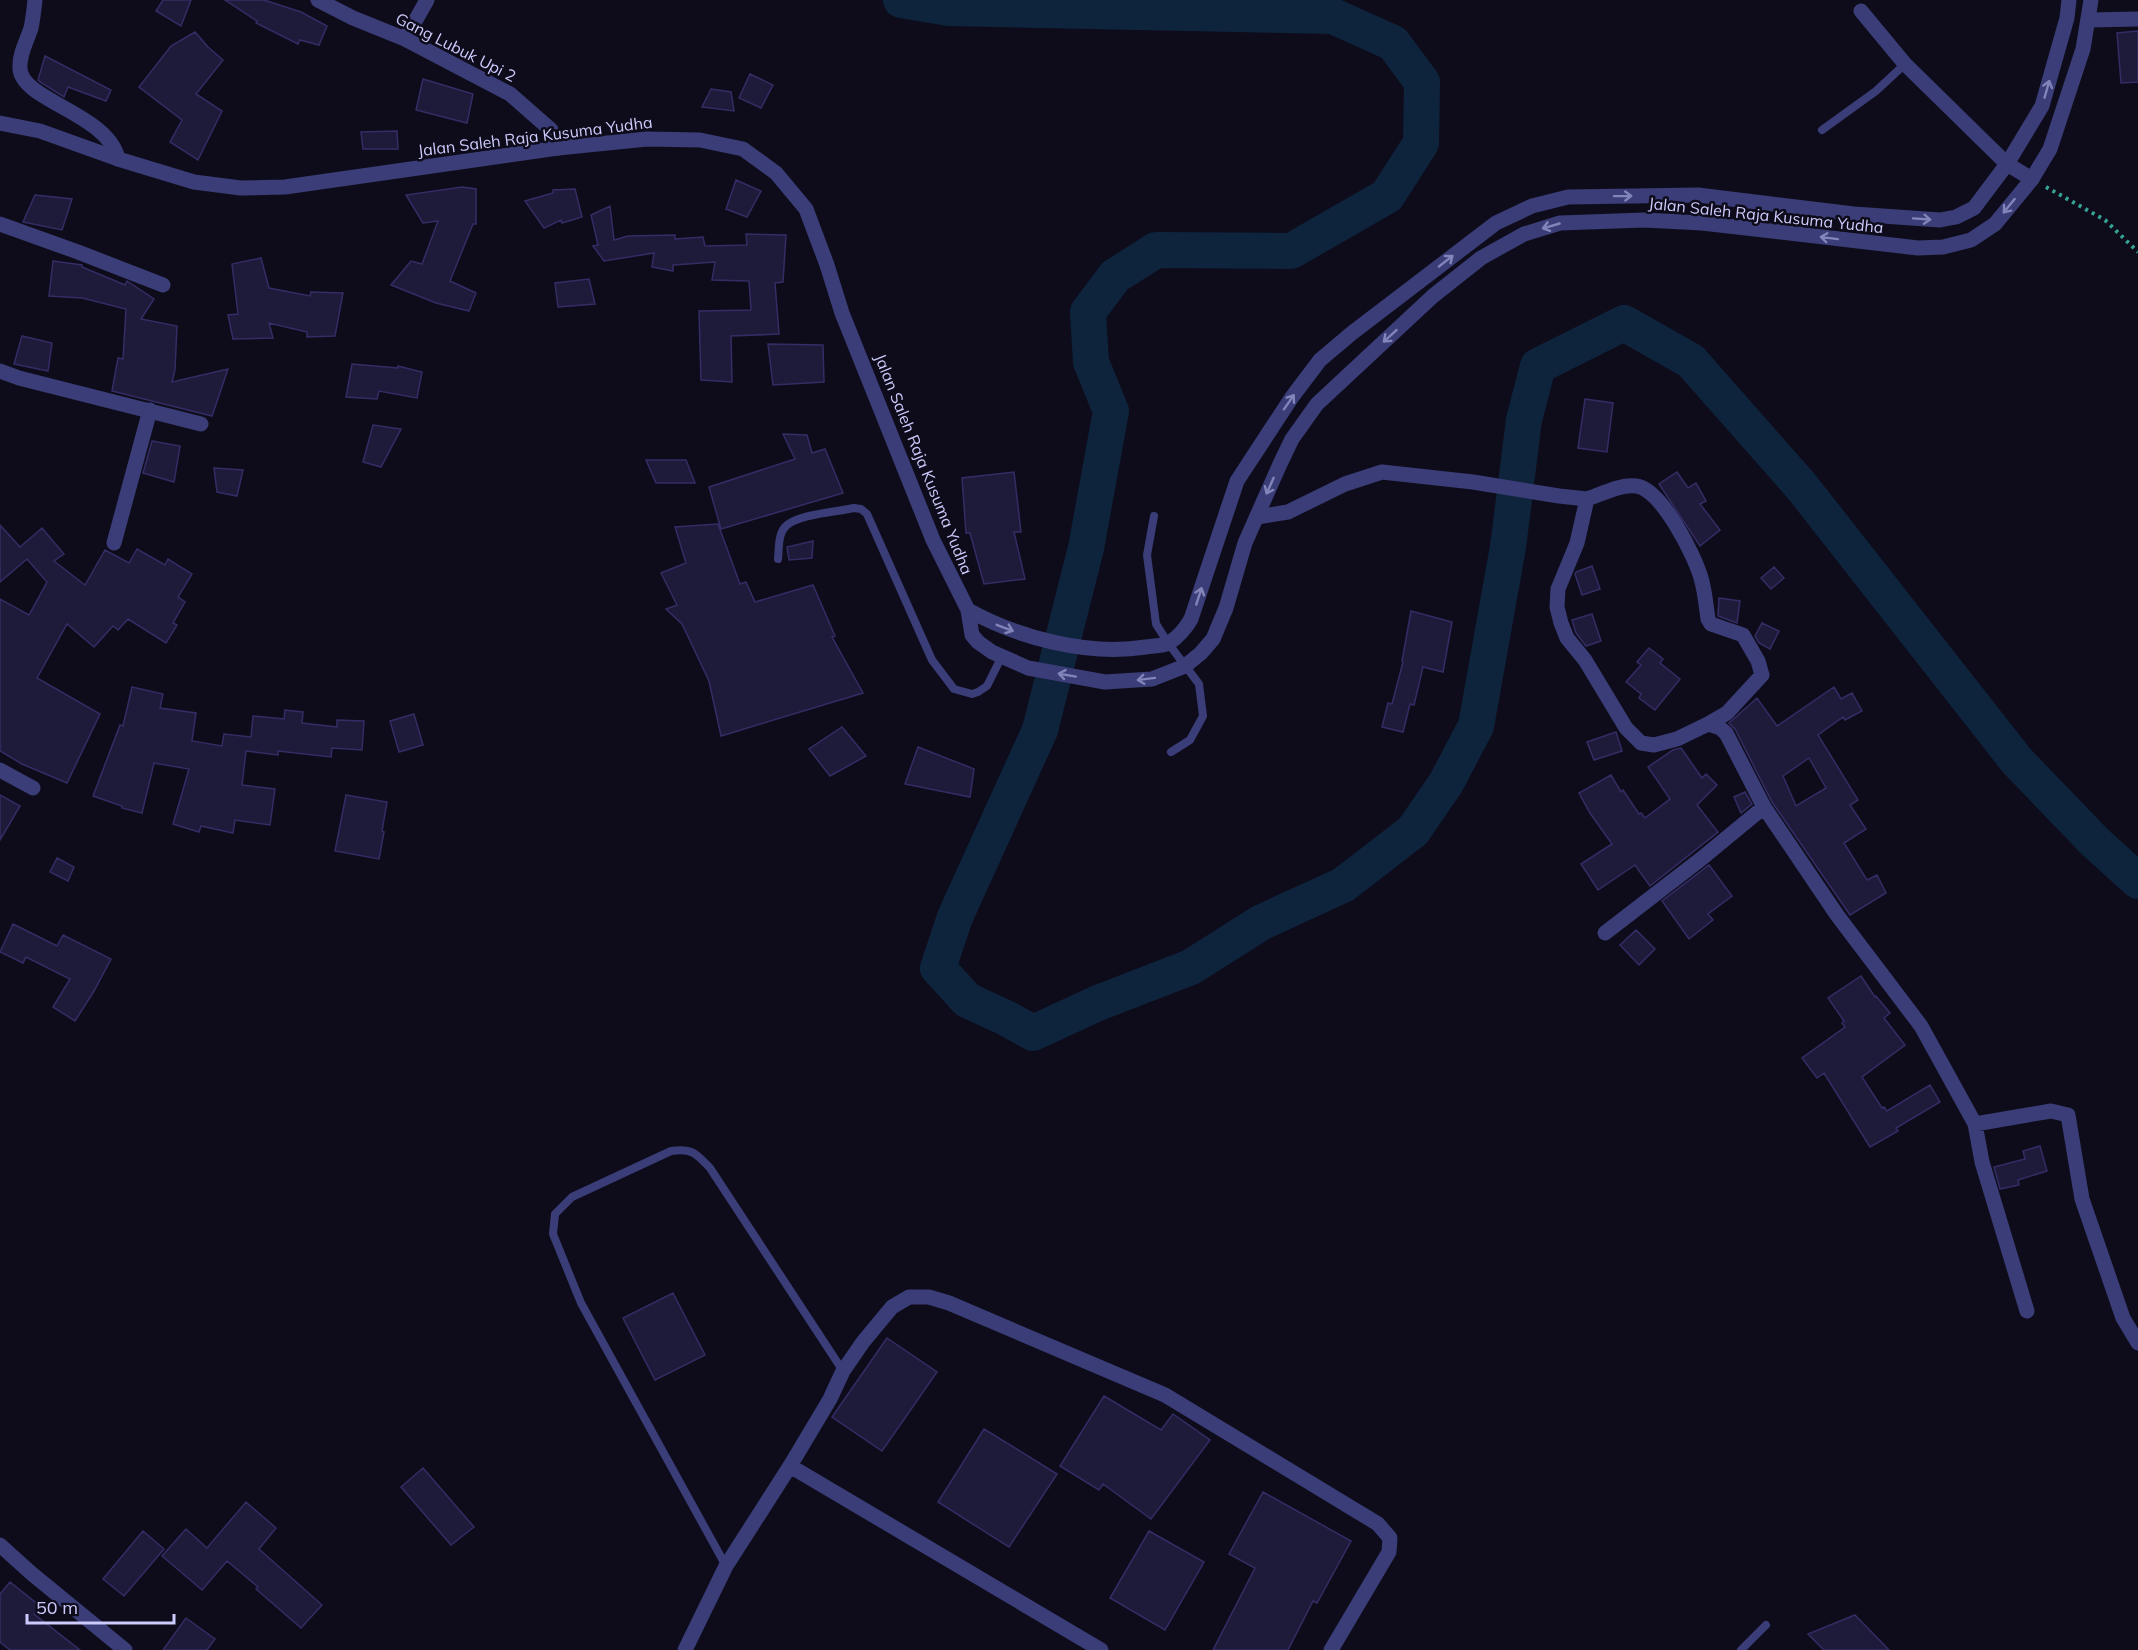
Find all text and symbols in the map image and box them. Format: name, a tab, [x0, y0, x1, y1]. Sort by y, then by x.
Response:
street label: Gang Lubuk Upi 2	[392, 8, 520, 86]
one-way arrow	[2042, 79, 2053, 98]
street label: Jalan Saleh Raja Kusuma Yudha	[417, 112, 653, 160]
one-way arrow	[1613, 190, 1633, 202]
street label: Jalan Saleh Raja Kusuma Yudha	[1647, 193, 1885, 237]
one-way arrow	[2002, 198, 2016, 213]
one-way arrow	[1912, 214, 1932, 225]
one-way arrow	[1542, 221, 1561, 232]
one-way arrow	[1819, 232, 1839, 243]
one-way arrow	[1438, 255, 1454, 267]
one-way arrow	[1383, 329, 1398, 343]
street label: Jalan Saleh Raja Kusuma Yudha	[870, 351, 978, 577]
one-way arrow	[1283, 394, 1295, 410]
one-way arrow	[1264, 476, 1275, 495]
one-way arrow	[1194, 587, 1205, 606]
one-way arrow	[995, 623, 1014, 634]
one-way arrow	[1057, 669, 1077, 680]
one-way arrow	[1137, 673, 1156, 684]
scale bar	[27, 1587, 174, 1625]
text: 50 m	[36, 1596, 78, 1619]

